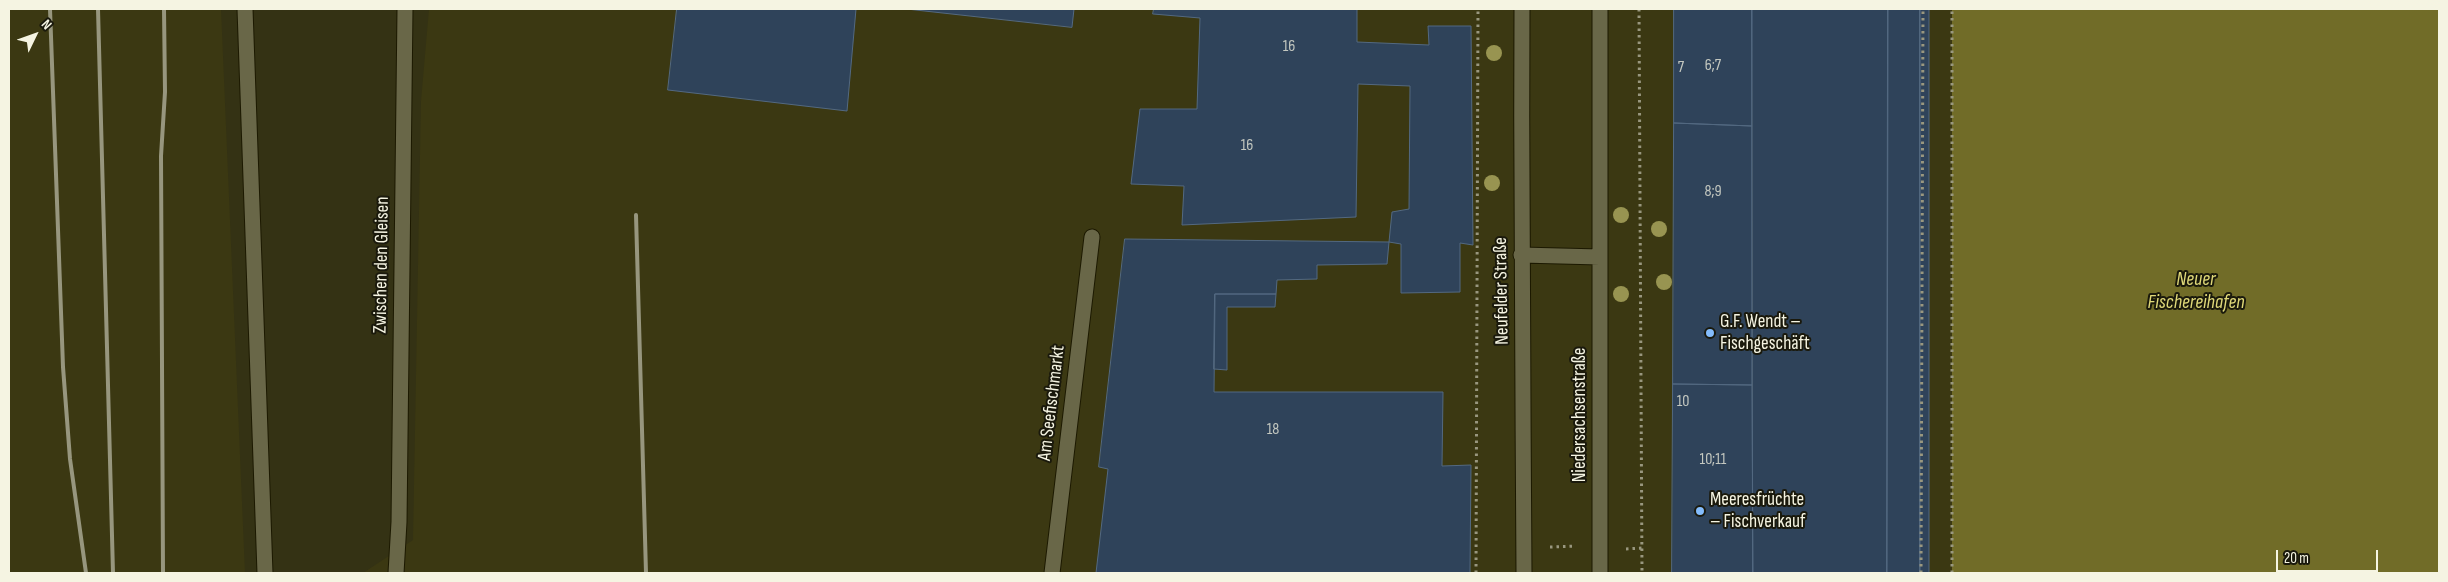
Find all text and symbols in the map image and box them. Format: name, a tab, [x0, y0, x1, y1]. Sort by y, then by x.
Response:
north arrow	[10, 10, 60, 60]
text: N	[38, 16, 55, 33]
house number: 16	[1283, 37, 1295, 57]
house number: 6;7	[1705, 56, 1721, 76]
house number: 7	[1678, 58, 1684, 78]
house number: 16	[1241, 136, 1253, 156]
house number: 8;9	[1704, 182, 1722, 202]
street label: Zwischen den Gleisen	[369, 196, 395, 334]
street label: Neufelder Straße	[1490, 237, 1514, 345]
water label: Neuer Fischereihafen	[2147, 268, 2245, 315]
place label: G.F. Wendt – Fischgeschäft	[1720, 311, 1810, 355]
marker: G.F. Wendt – Fischgeschäft	[1704, 327, 1716, 339]
street label: Am Seefischmarkt	[1034, 344, 1070, 462]
street label: Niedersachsenstraße	[1569, 348, 1591, 482]
house number: 10	[1677, 392, 1689, 412]
house number: 18	[1267, 420, 1279, 440]
house number: 10;11	[1700, 450, 1726, 470]
place label: Meeresfrüchte – Fischverkauf	[1710, 489, 1805, 533]
marker: Meeresfrüchte – Fischverkauf	[1694, 505, 1706, 517]
scale bar	[2278, 540, 2380, 572]
text: 20 m	[2284, 549, 2309, 568]

